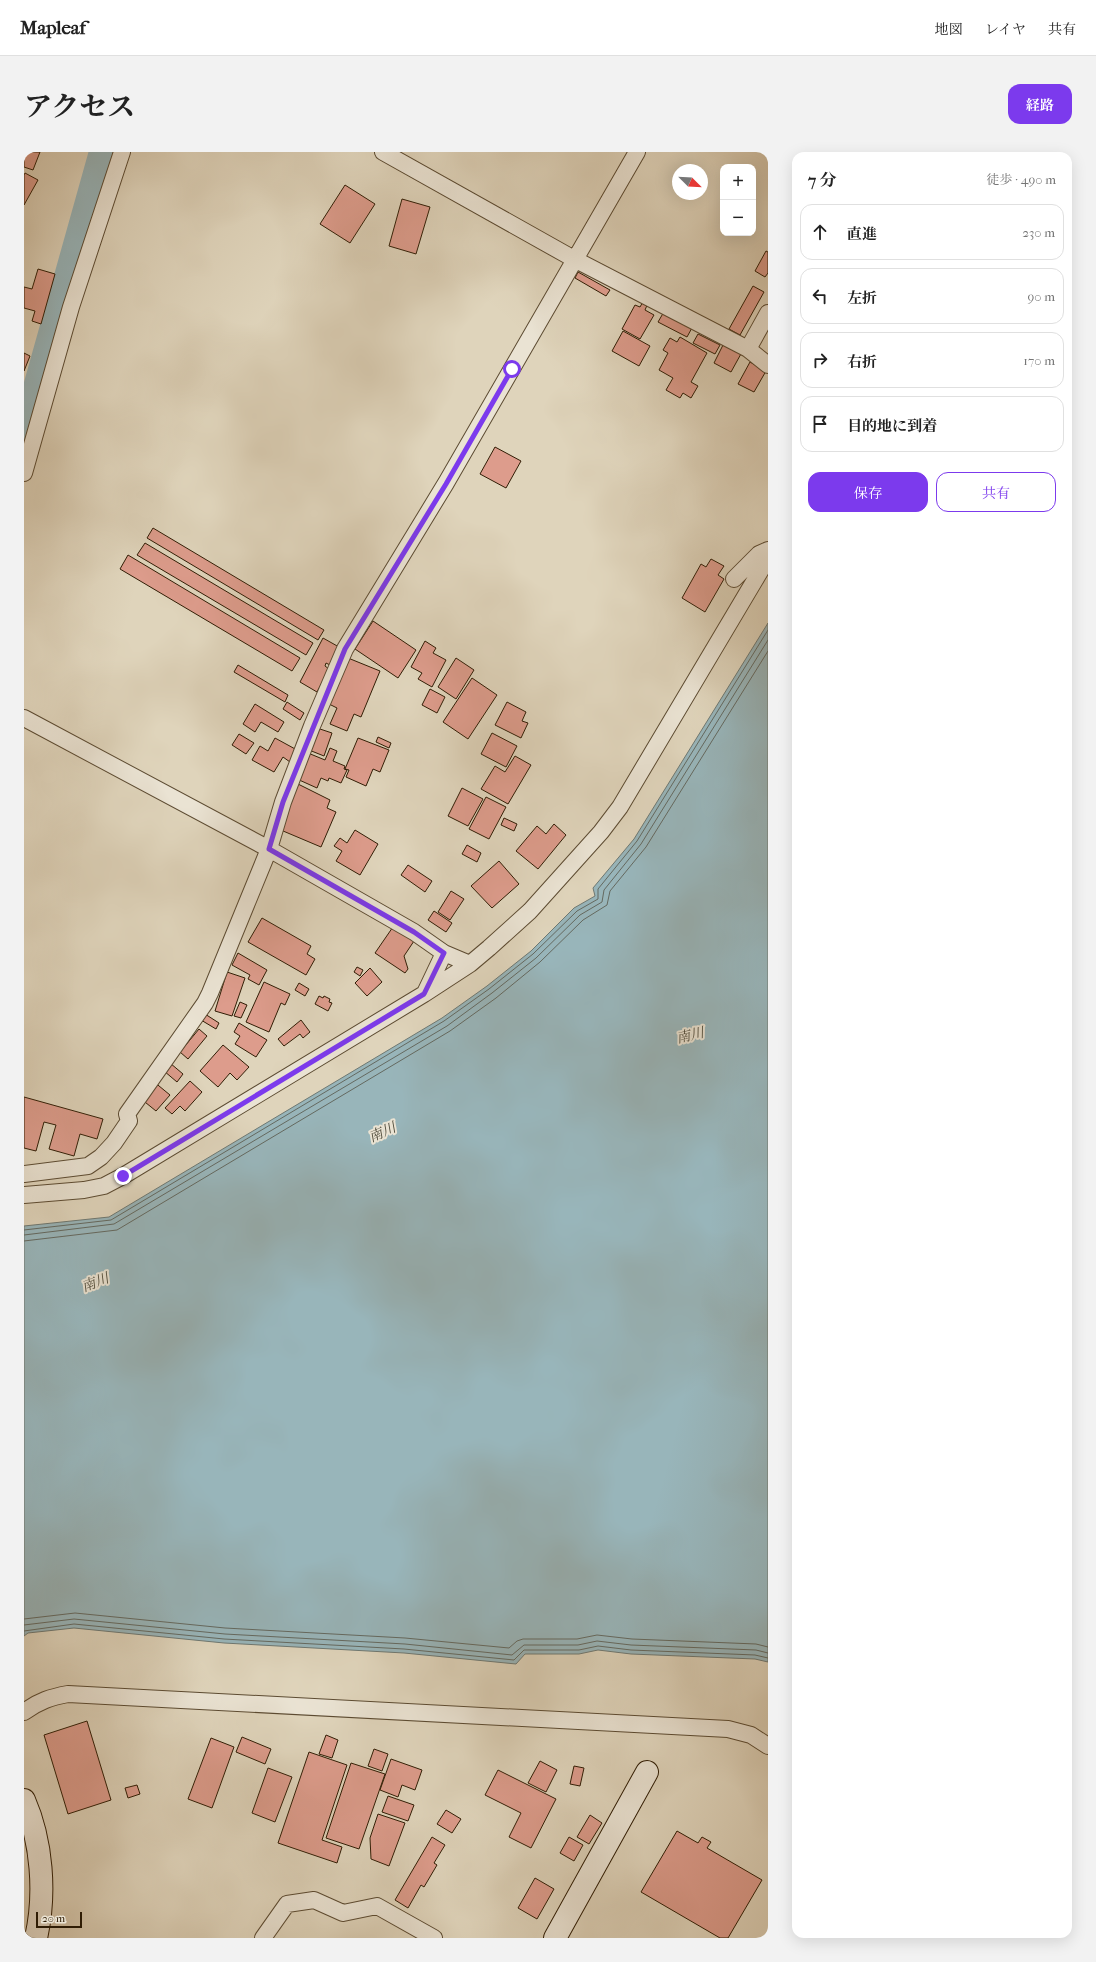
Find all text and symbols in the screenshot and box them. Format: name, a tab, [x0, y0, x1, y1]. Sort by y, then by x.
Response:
text: Mapleaf	[20, 17, 86, 39]
text: 地図	[935, 21, 963, 38]
text: レイヤ	[985, 21, 1026, 38]
text: 共有	[1048, 21, 1076, 38]
button: 経路	[1008, 84, 1072, 124]
text: アクセス	[24, 90, 135, 123]
north arrow	[672, 164, 708, 200]
map controls	[720, 164, 756, 236]
button: +	[720, 164, 756, 200]
text: 7 分	[808, 170, 837, 190]
text: 徒歩 · 490 m	[987, 172, 1056, 187]
button: −	[720, 200, 756, 236]
icon: ahead	[809, 221, 831, 243]
text: 直進	[847, 225, 877, 243]
text: 230 m	[1022, 225, 1055, 240]
icon: left	[809, 285, 831, 307]
text: 左折	[847, 289, 877, 307]
text: 90 m	[1027, 289, 1055, 304]
icon: right	[809, 349, 831, 371]
text: 右折	[847, 353, 877, 371]
text: 170 m	[1023, 353, 1055, 368]
route start	[503, 360, 521, 378]
icon: arrive	[809, 413, 831, 435]
text: 目的地に到着	[847, 417, 937, 435]
button: 保存	[808, 472, 928, 512]
button: 共有	[936, 472, 1056, 512]
water label: 南川	[675, 1024, 708, 1047]
water label: 南川	[366, 1118, 400, 1146]
route end	[114, 1167, 132, 1185]
water label: 南川	[79, 1269, 113, 1295]
scale bar	[36, 1910, 82, 1929]
text: 20 m	[42, 1912, 65, 1925]

